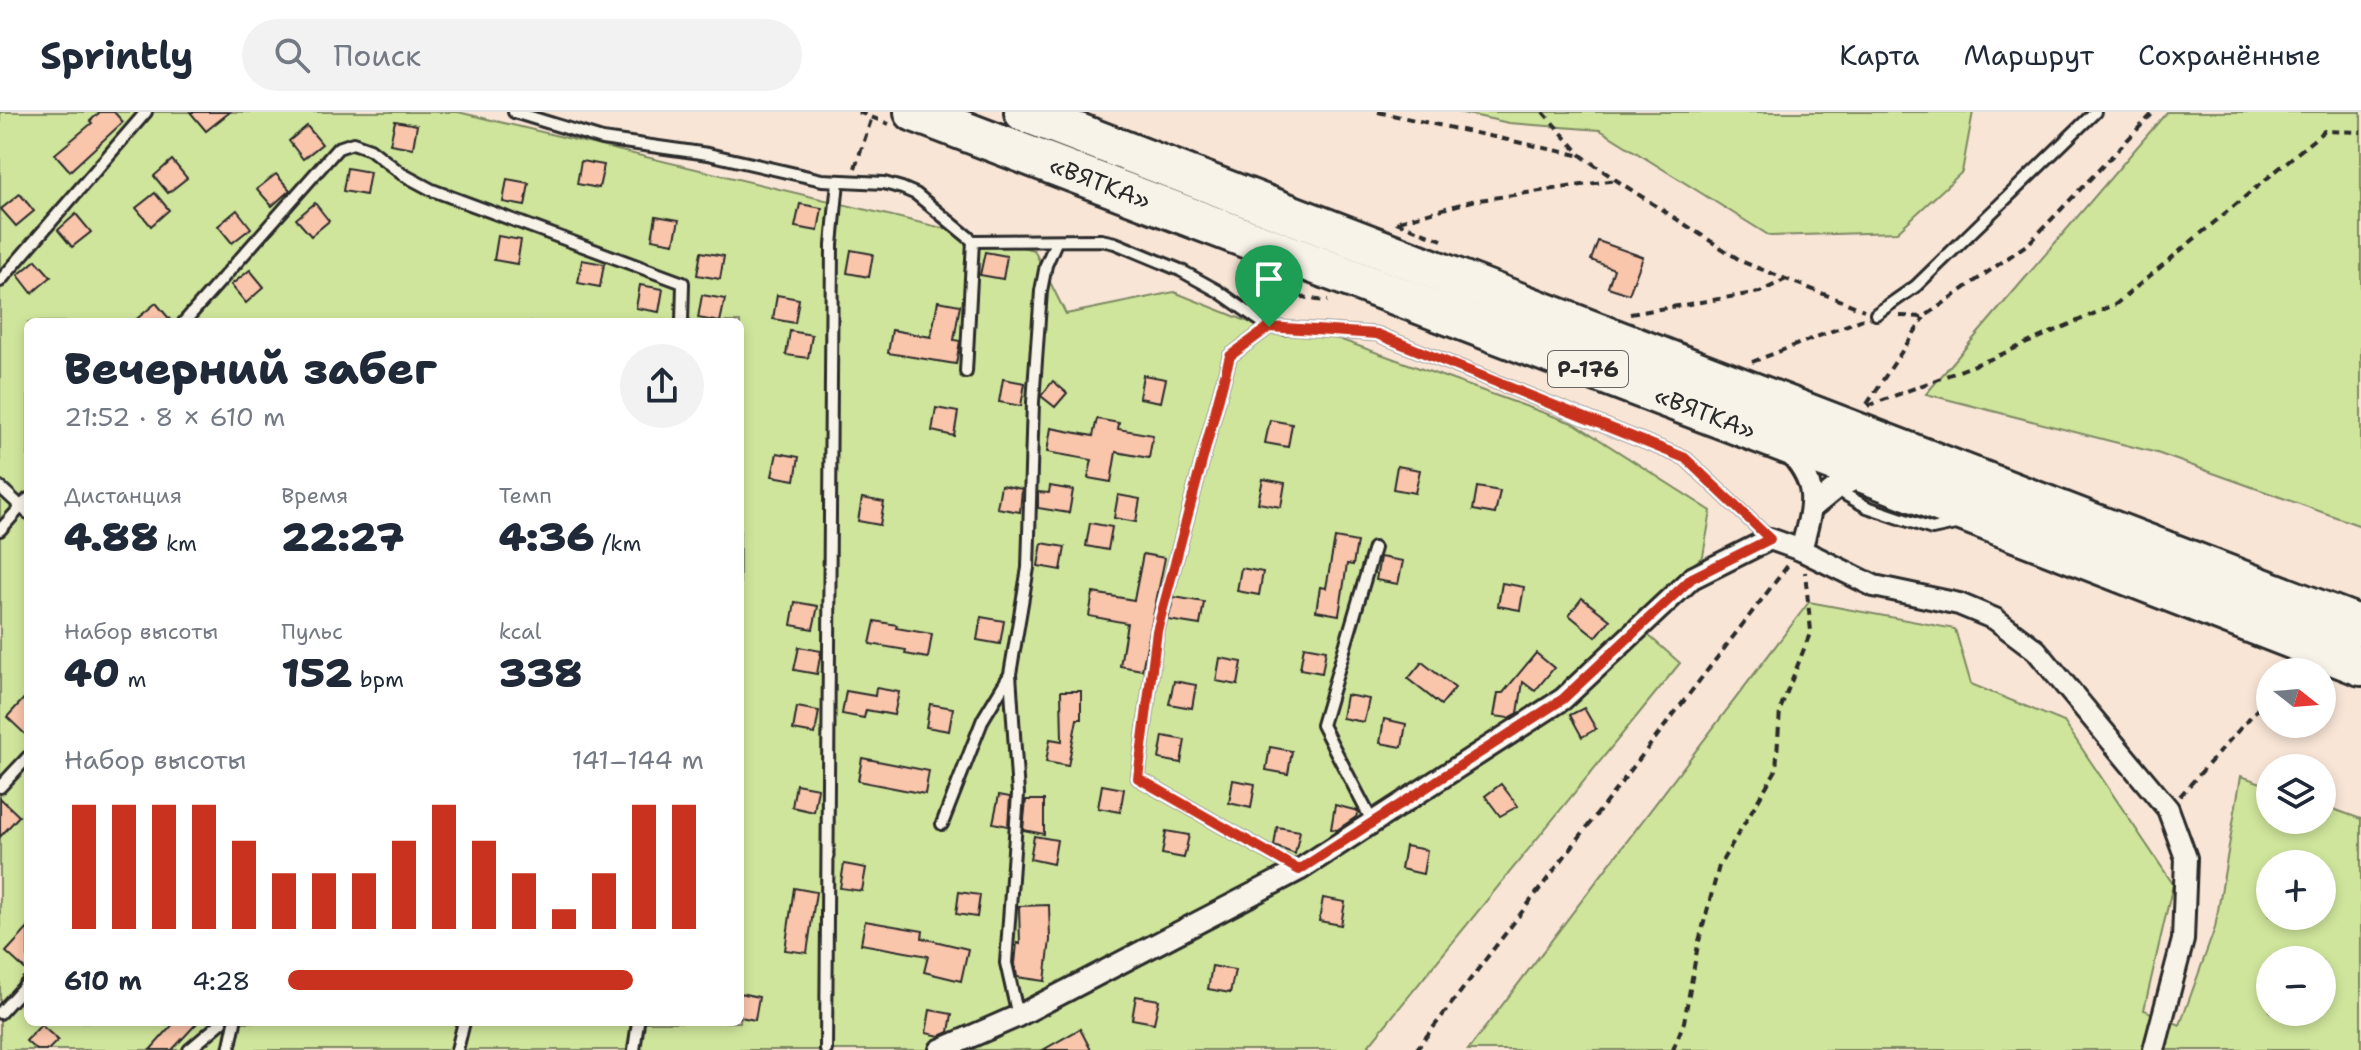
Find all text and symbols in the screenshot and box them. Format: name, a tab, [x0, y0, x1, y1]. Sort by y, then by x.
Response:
search box	[242, 19, 802, 91]
text: Sprintly	[40, 30, 194, 81]
icon: search	[270, 33, 314, 77]
text: Поиск	[334, 35, 421, 76]
text: Карта	[1839, 36, 1919, 74]
text: Маршрут	[1963, 36, 2094, 74]
text: Сохранённые	[2138, 36, 2321, 74]
street label: «ВЯТКА»	[1045, 149, 1155, 217]
pin	[1235, 245, 1303, 327]
icon: arrive	[1247, 257, 1291, 301]
text: Вечерний забег	[64, 339, 437, 398]
button: share	[620, 344, 704, 428]
road number: Р-176	[1548, 351, 1628, 387]
street label: «ВЯТКА»	[1650, 379, 1760, 447]
text: 21:52 · 8 × 610 m	[64, 399, 285, 434]
text: Дистанция	[64, 481, 182, 510]
text: Время	[281, 481, 348, 510]
text: Темп	[499, 481, 552, 510]
text: 4.88	[64, 510, 158, 564]
text: 22:27	[281, 510, 404, 564]
text: 4:36	[499, 510, 595, 564]
text: km	[158, 529, 197, 558]
text: /km	[595, 529, 641, 558]
text: Набор высоты	[64, 617, 218, 646]
text: Пульс	[281, 617, 343, 646]
text: kcal	[499, 617, 541, 646]
text: 40	[64, 646, 120, 700]
text: 152	[281, 646, 352, 700]
text: 338	[499, 646, 582, 700]
north arrow	[2256, 658, 2336, 738]
map controls	[2256, 658, 2336, 1026]
text: m	[120, 665, 146, 694]
text: bpm	[352, 665, 404, 694]
text: Набор высоты	[64, 742, 246, 777]
text: 141–144 m	[572, 742, 704, 777]
button: layers	[2256, 754, 2336, 834]
button: +	[2256, 850, 2336, 930]
button: −	[2256, 946, 2336, 1026]
text: 610 m	[64, 963, 142, 998]
text: 4:28	[192, 963, 251, 998]

